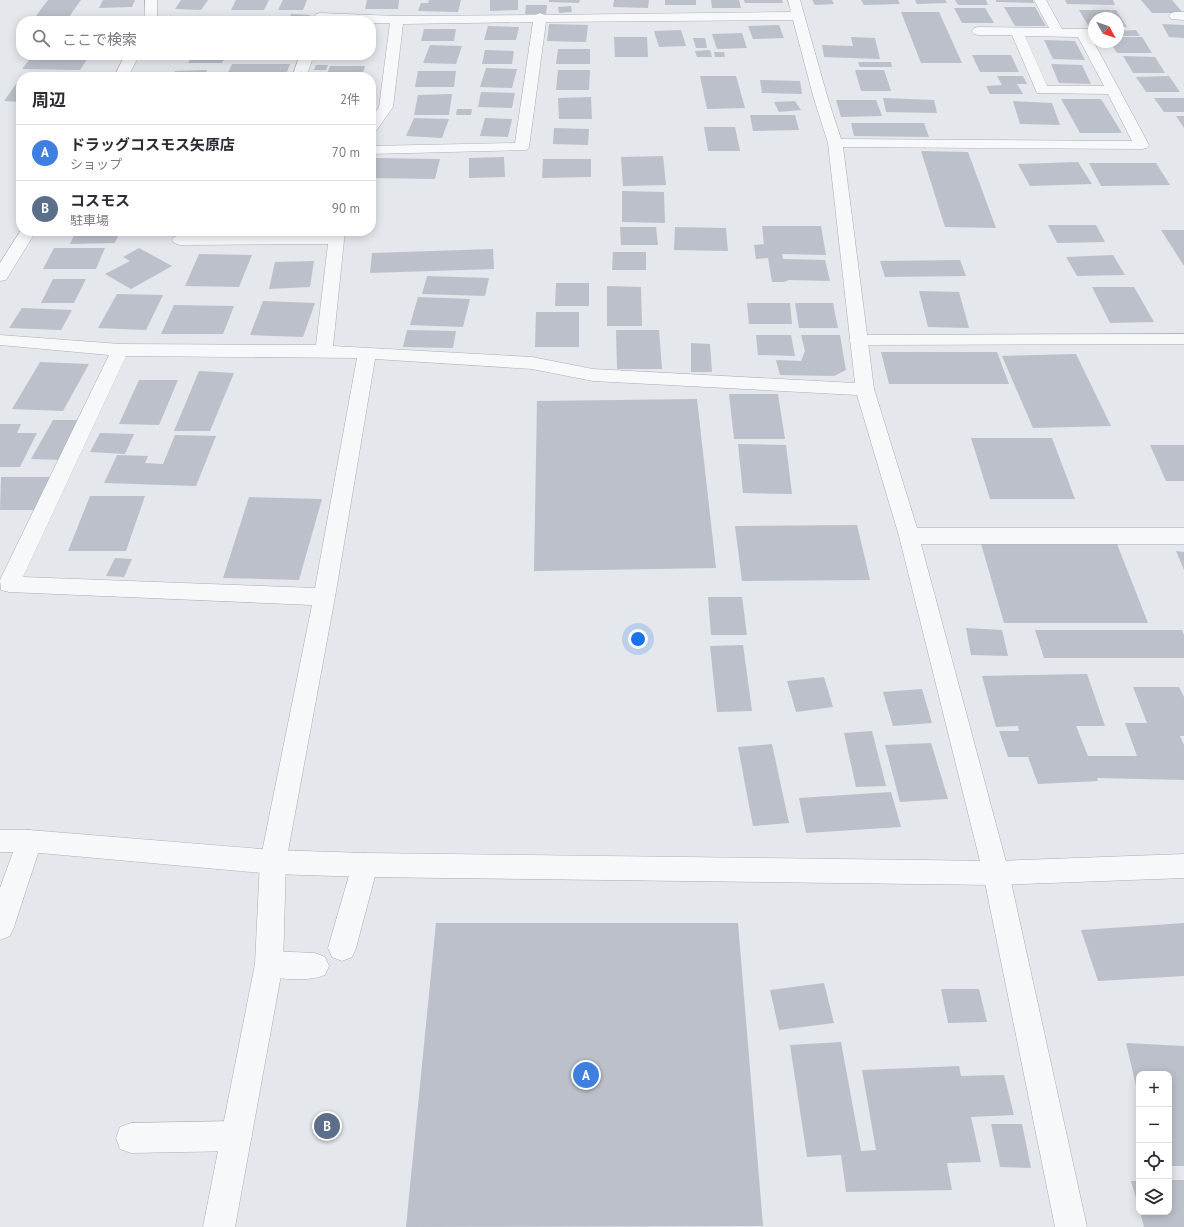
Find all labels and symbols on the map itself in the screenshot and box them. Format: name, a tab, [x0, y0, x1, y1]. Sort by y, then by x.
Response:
north arrow	[1088, 12, 1124, 48]
your location	[628, 629, 648, 649]
pin: A	[573, 1060, 599, 1090]
pin: B	[314, 1111, 340, 1141]

